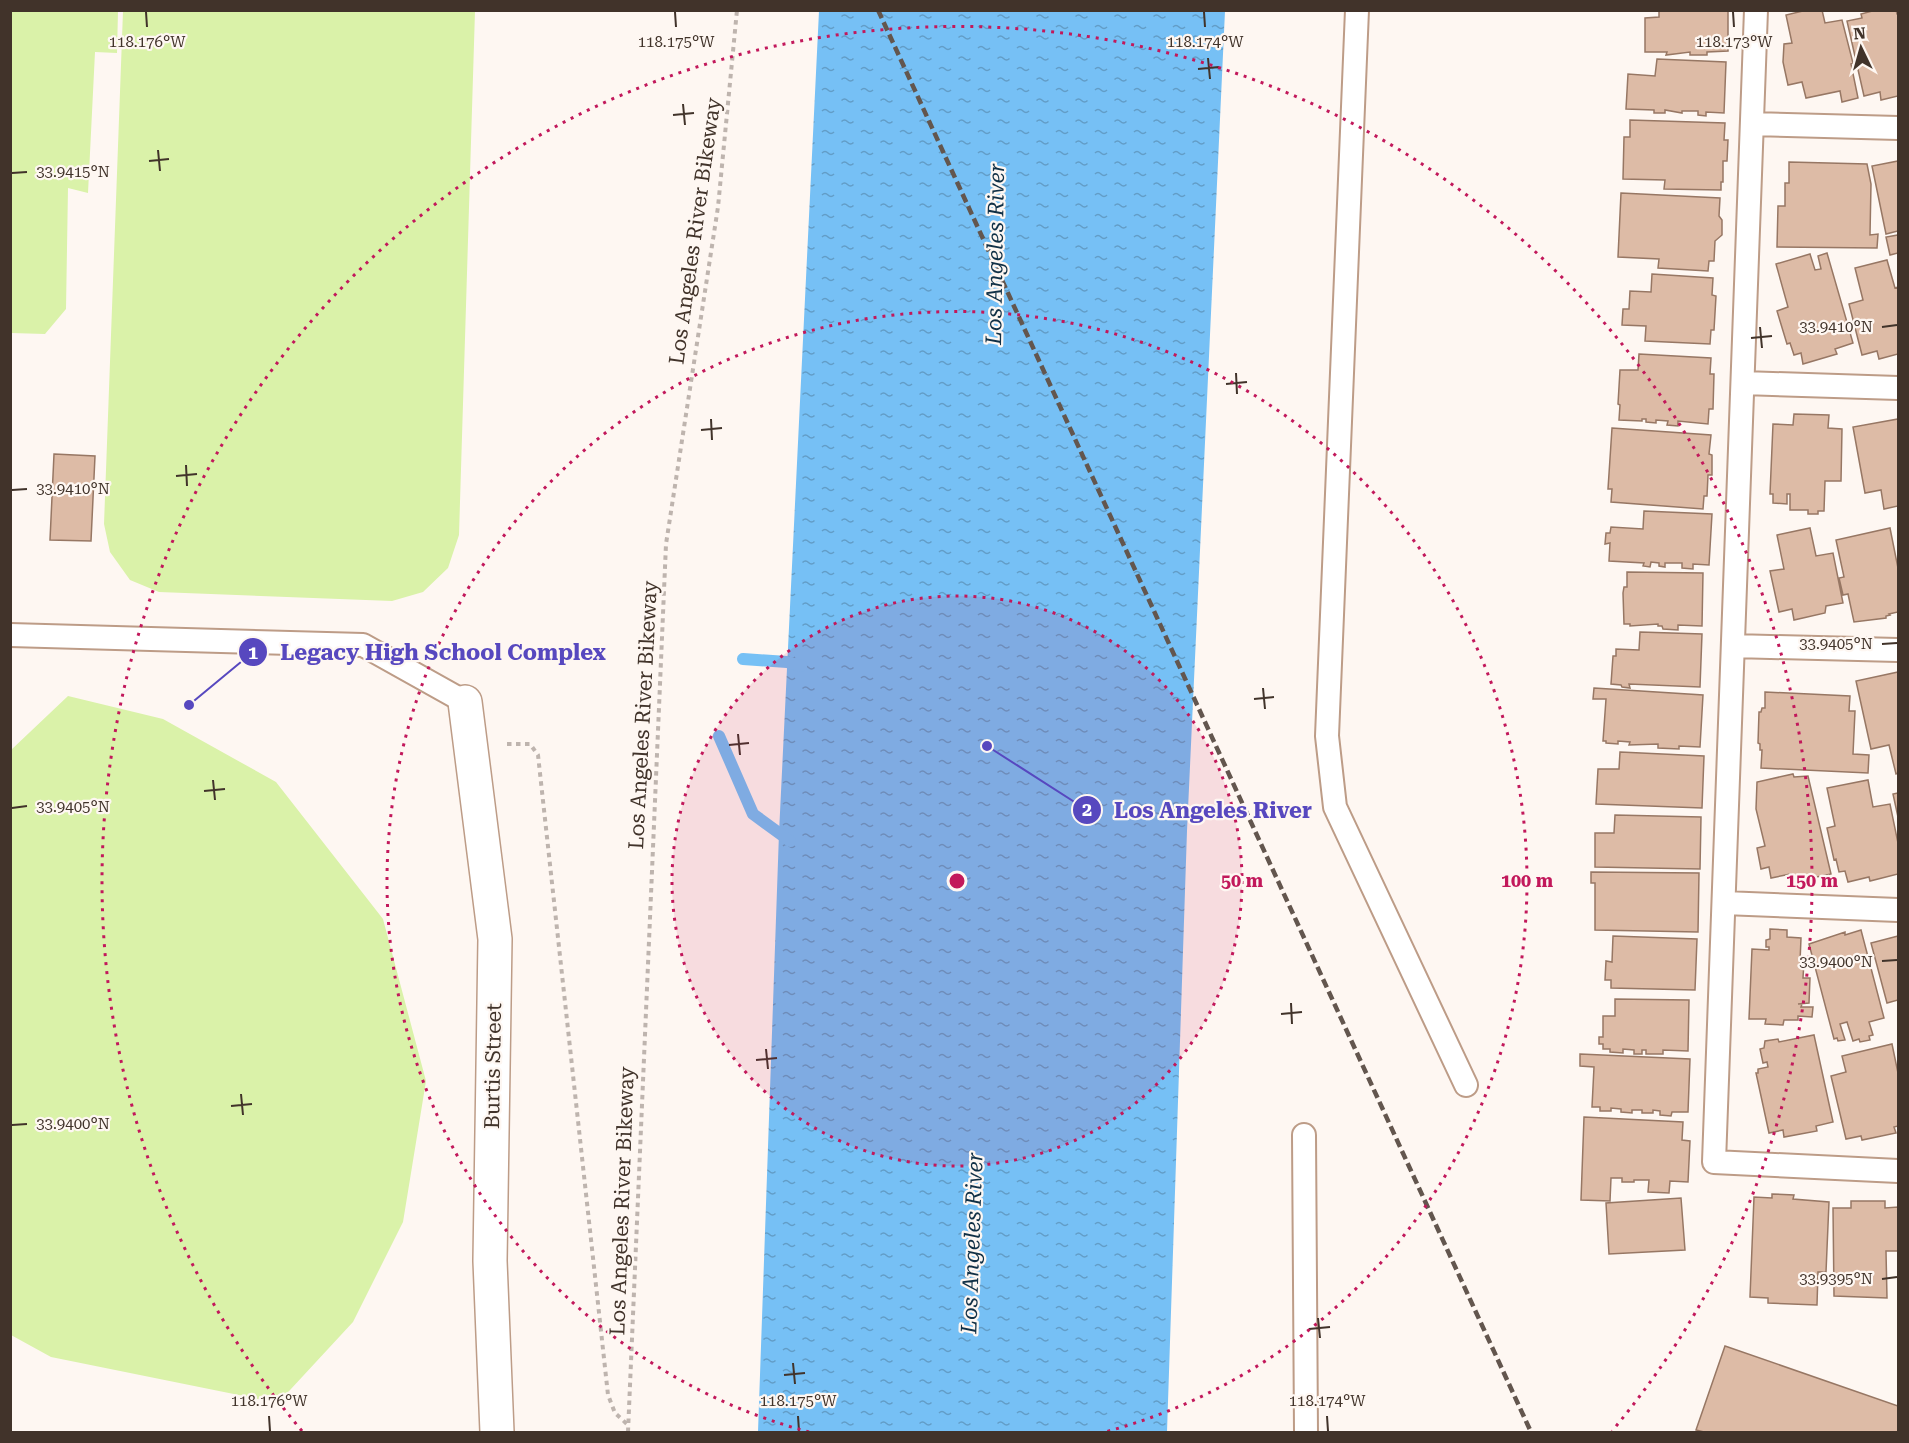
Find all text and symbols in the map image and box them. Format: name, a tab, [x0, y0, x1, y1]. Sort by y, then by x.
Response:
north arrow	[1831, 18, 1891, 78]
text: N	[1853, 24, 1867, 44]
text: 118.176°W	[109, 33, 186, 51]
text: 118.175°W	[638, 33, 715, 51]
text: 118.174°W	[1167, 33, 1244, 51]
text: 118.173°W	[1696, 33, 1773, 51]
street label: Los Angeles River Bikeway	[664, 96, 726, 366]
text: 33.9415°N	[36, 163, 110, 181]
water label: Los Angeles River	[981, 163, 1009, 346]
text: 33.9410°N	[1799, 318, 1873, 336]
text: 33.9410°N	[36, 480, 110, 498]
street label: Los Angeles River Bikeway	[624, 579, 662, 850]
callout: Legacy High School Complex	[238, 632, 618, 672]
text: 33.9405°N	[1799, 635, 1873, 653]
text: Legacy High School Complex	[280, 640, 606, 665]
text: 1	[248, 642, 258, 663]
callout: Los Angeles River	[1072, 790, 1324, 830]
text: 33.9405°N	[36, 798, 110, 816]
text: Los Angeles River	[1114, 798, 1312, 823]
text: 2	[1082, 799, 1092, 820]
text: 50 m	[1221, 870, 1264, 891]
text: 100 m	[1501, 870, 1554, 891]
text: 150 m	[1786, 870, 1839, 891]
centre of rings	[947, 871, 967, 891]
text: 33.9400°N	[1799, 953, 1873, 971]
street label: Burtis Street	[480, 1003, 506, 1129]
street label: Los Angeles River Bikeway	[605, 1066, 639, 1336]
text: 33.9400°N	[36, 1115, 110, 1133]
water label: Los Angeles River	[956, 1152, 988, 1335]
text: 33.9395°N	[1799, 1270, 1873, 1288]
text: 118.176°W	[231, 1392, 308, 1410]
text: 118.175°W	[760, 1392, 837, 1410]
text: 118.174°W	[1289, 1392, 1366, 1410]

